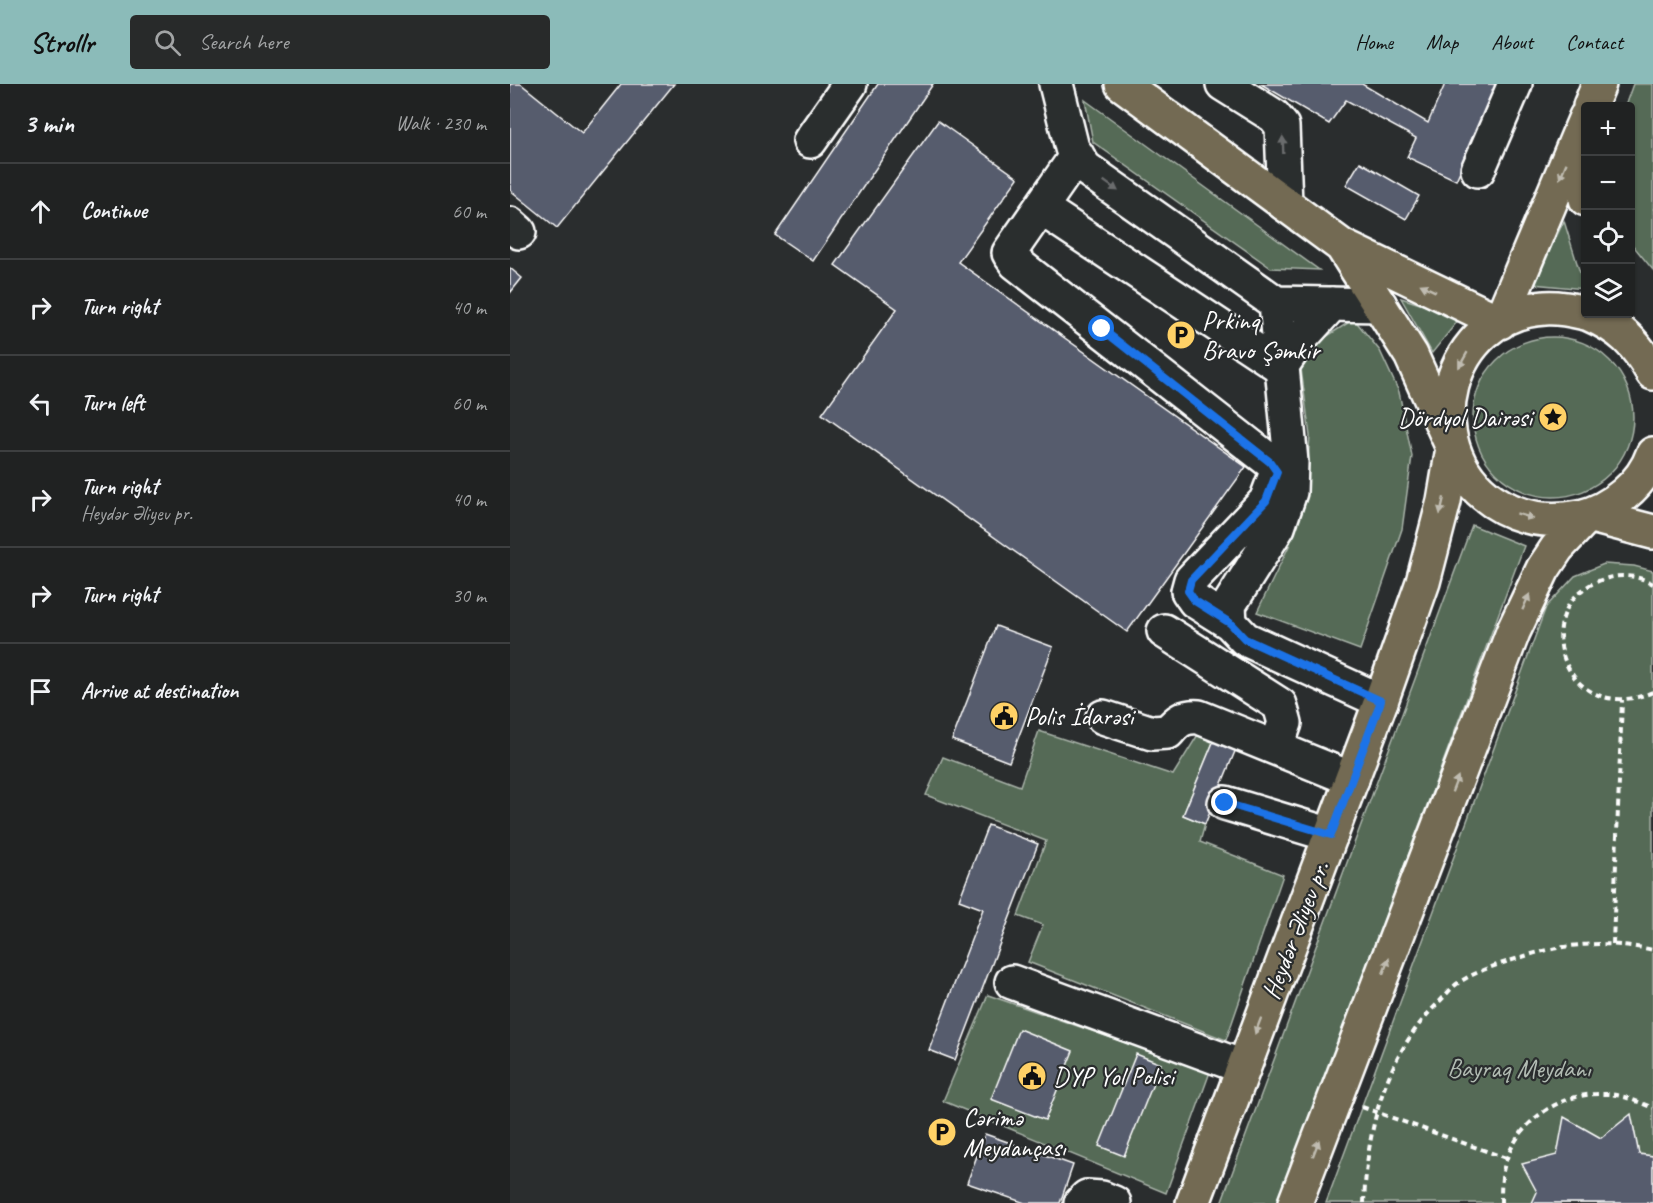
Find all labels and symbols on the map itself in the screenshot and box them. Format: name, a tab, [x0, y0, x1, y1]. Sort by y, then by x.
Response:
one-way arrow	[1278, 136, 1287, 155]
one-way arrow	[1558, 163, 1568, 181]
one-way arrow	[1102, 180, 1118, 192]
one-way arrow	[1420, 283, 1437, 292]
place label: Prkinq Bravo Şəmkir	[1202, 304, 1322, 367]
route start	[1088, 315, 1114, 341]
parking icon: Prkinq Bravo Şəmkir	[1165, 319, 1197, 351]
one-way arrow	[1458, 352, 1468, 369]
place label: Dördyol Dairəsi	[1398, 401, 1535, 434]
place icon: Dördyol Dairəsi	[1537, 401, 1569, 433]
one-way arrow	[1437, 496, 1447, 515]
one-way arrow	[1516, 512, 1534, 521]
one-way arrow	[1521, 593, 1531, 611]
public building icon: Polis İdarəsi	[988, 700, 1020, 732]
place label: Polis İdarəsi	[1025, 700, 1137, 733]
one-way arrow	[1451, 775, 1460, 793]
route end	[1211, 789, 1237, 815]
street label: Heydər Əliyev pr.	[1254, 856, 1337, 1004]
one-way arrow	[1381, 957, 1391, 975]
one-way arrow	[1253, 1017, 1263, 1035]
park label: Bayraq Meydanı	[1447, 1052, 1592, 1085]
public building icon: DYP Yol Polisi	[1016, 1060, 1048, 1092]
place label: DYP Yol Polisi	[1053, 1060, 1177, 1093]
place label: Cərimə Meydançası	[963, 1101, 1067, 1164]
parking icon: Cərimə Meydançası	[926, 1116, 958, 1148]
one-way arrow	[1311, 1139, 1321, 1157]

